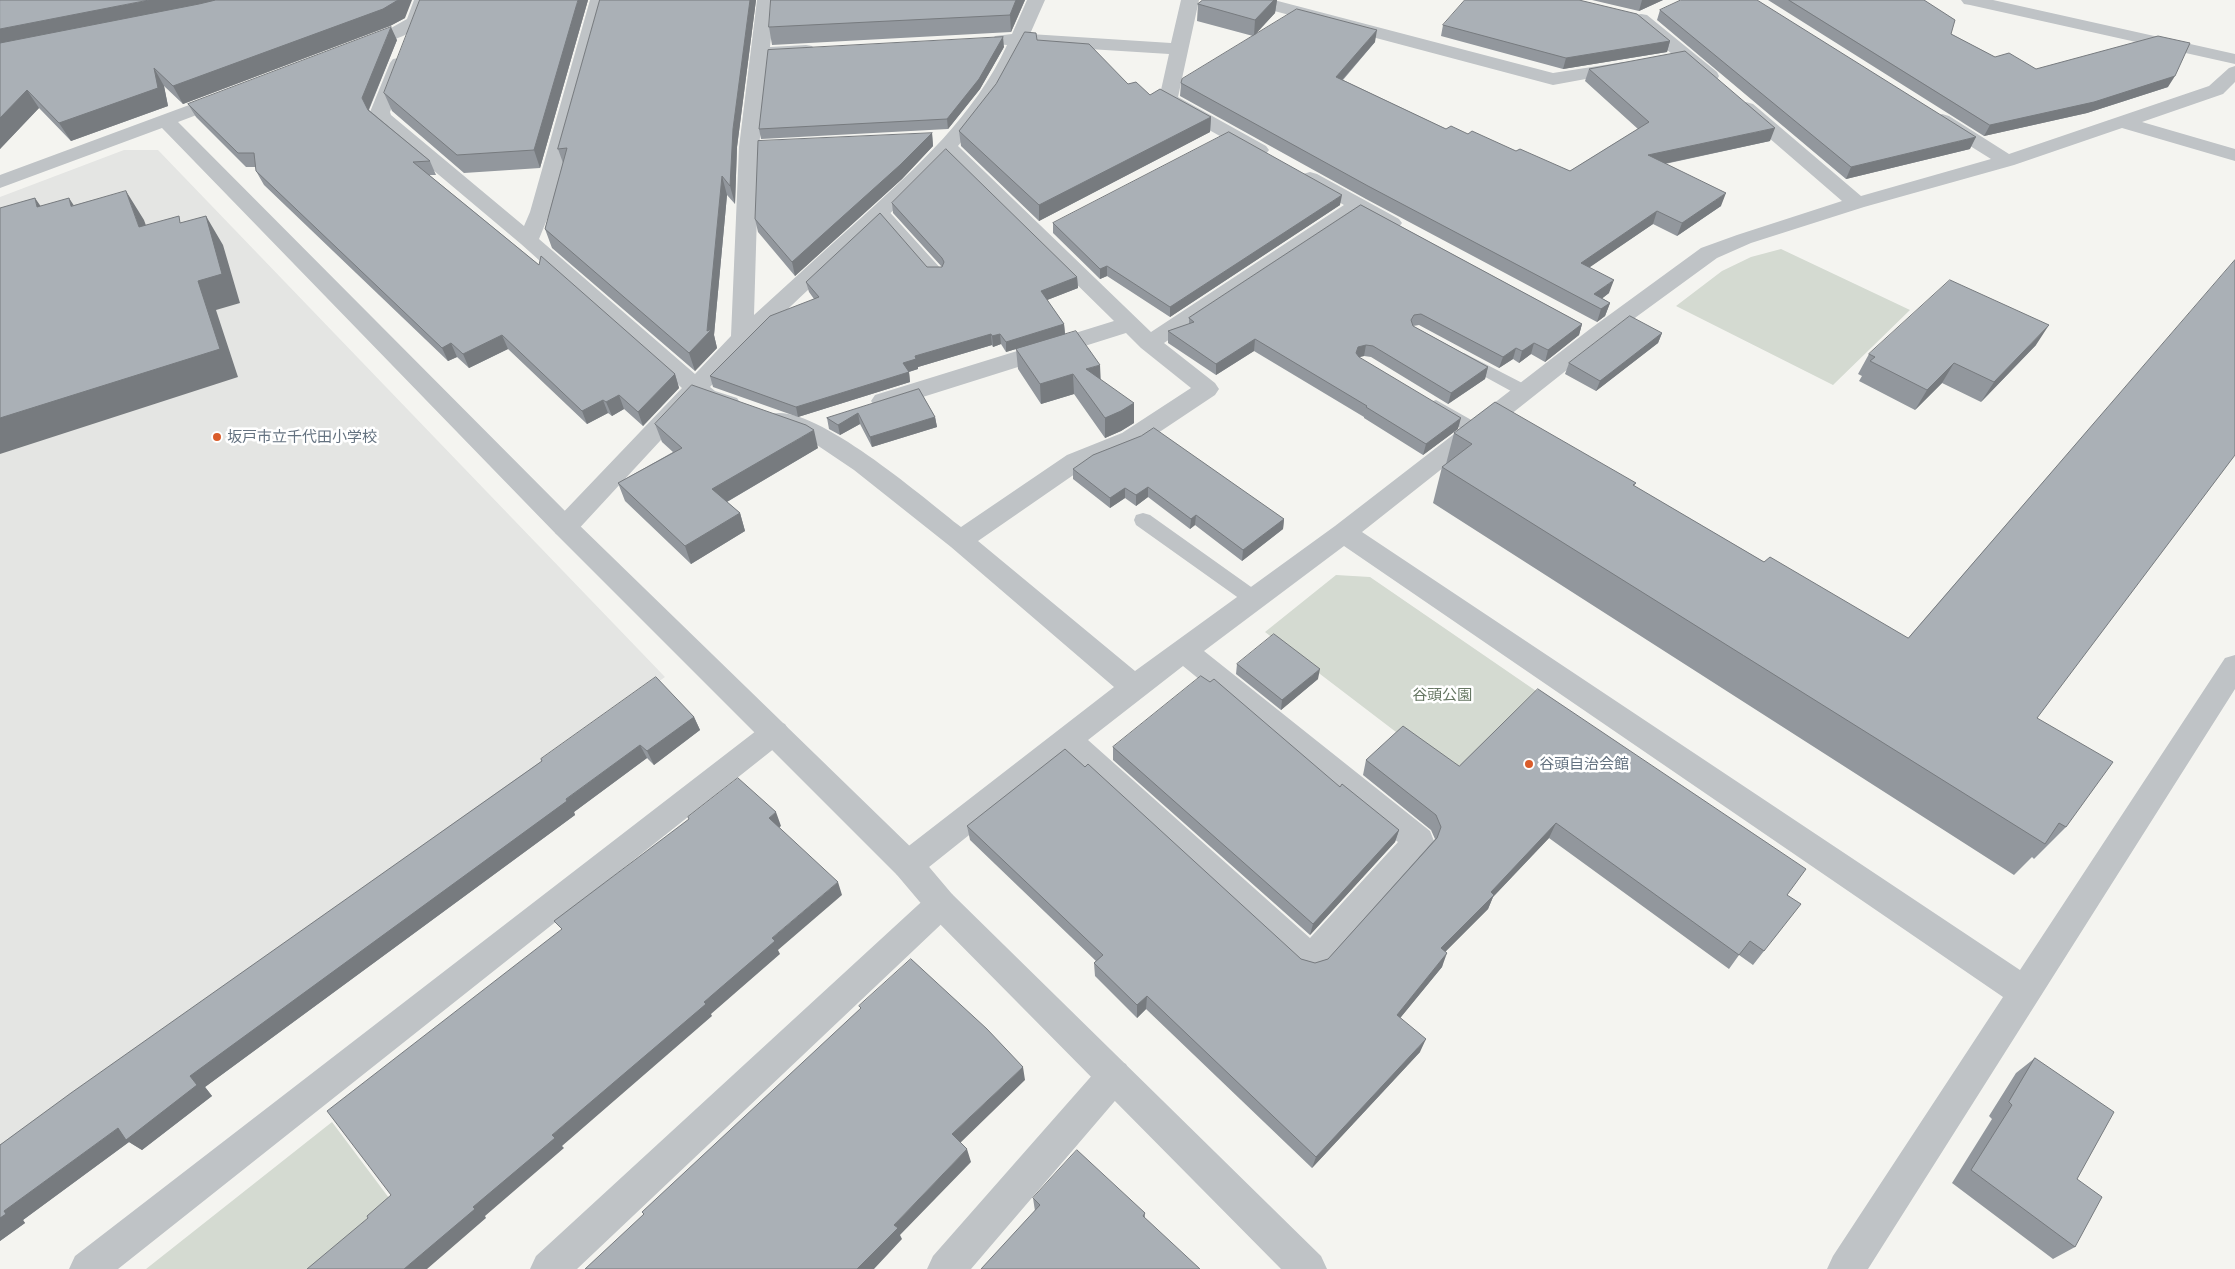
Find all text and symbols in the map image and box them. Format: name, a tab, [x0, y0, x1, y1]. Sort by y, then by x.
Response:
place label: 坂戸市立千代田小学校	[227, 428, 377, 446]
marker: 坂戸市立千代田小学校	[211, 431, 223, 443]
park label: 谷頭公園	[1412, 686, 1472, 704]
place label: 谷頭自治会館	[1539, 755, 1629, 773]
marker: 谷頭自治会館	[1523, 758, 1535, 770]

